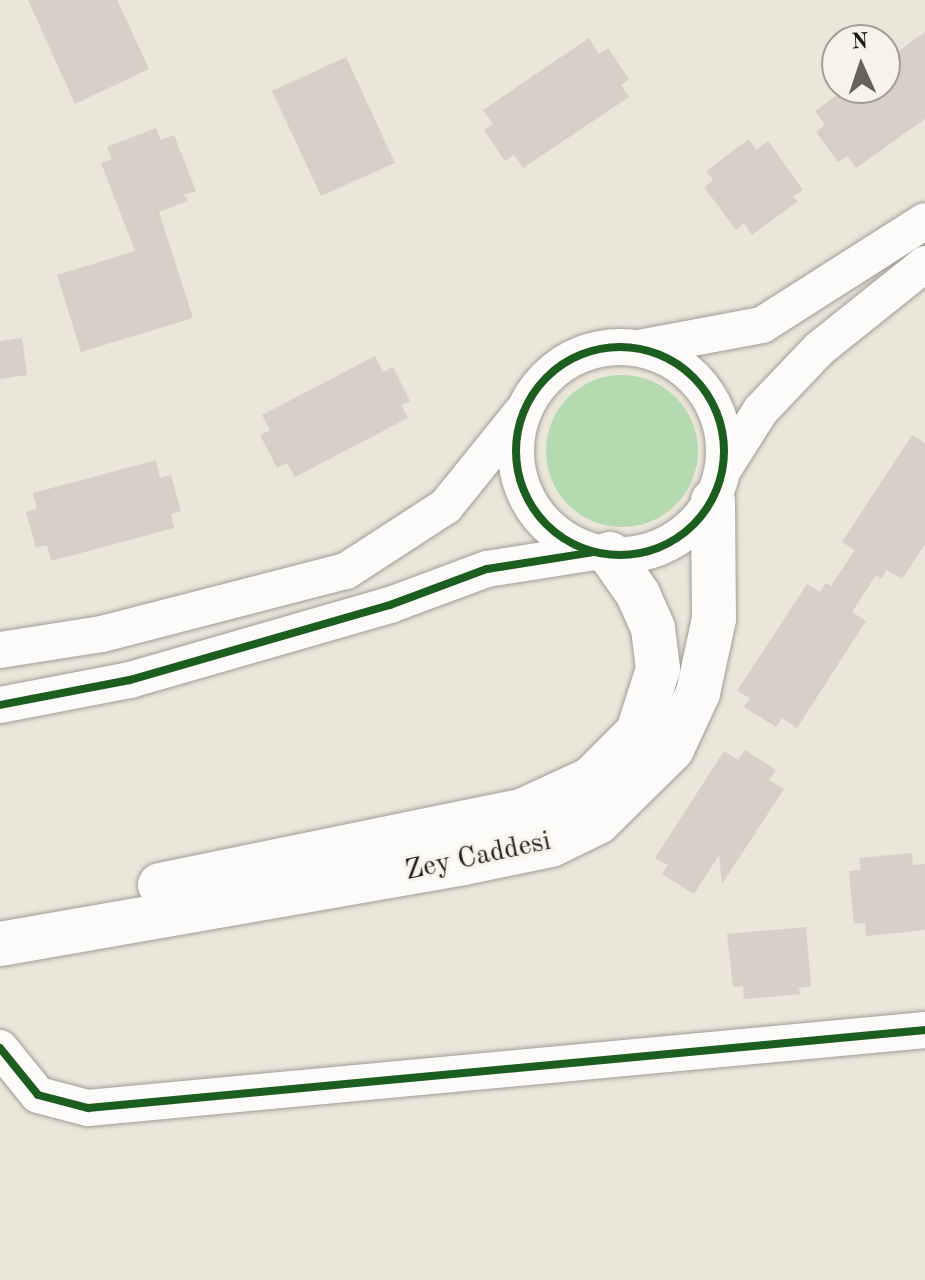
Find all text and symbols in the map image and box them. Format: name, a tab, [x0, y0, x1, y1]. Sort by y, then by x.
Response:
north arrow	[821, 24, 901, 104]
text: N	[851, 31, 869, 53]
street label: Zey Caddesi	[402, 825, 554, 889]

